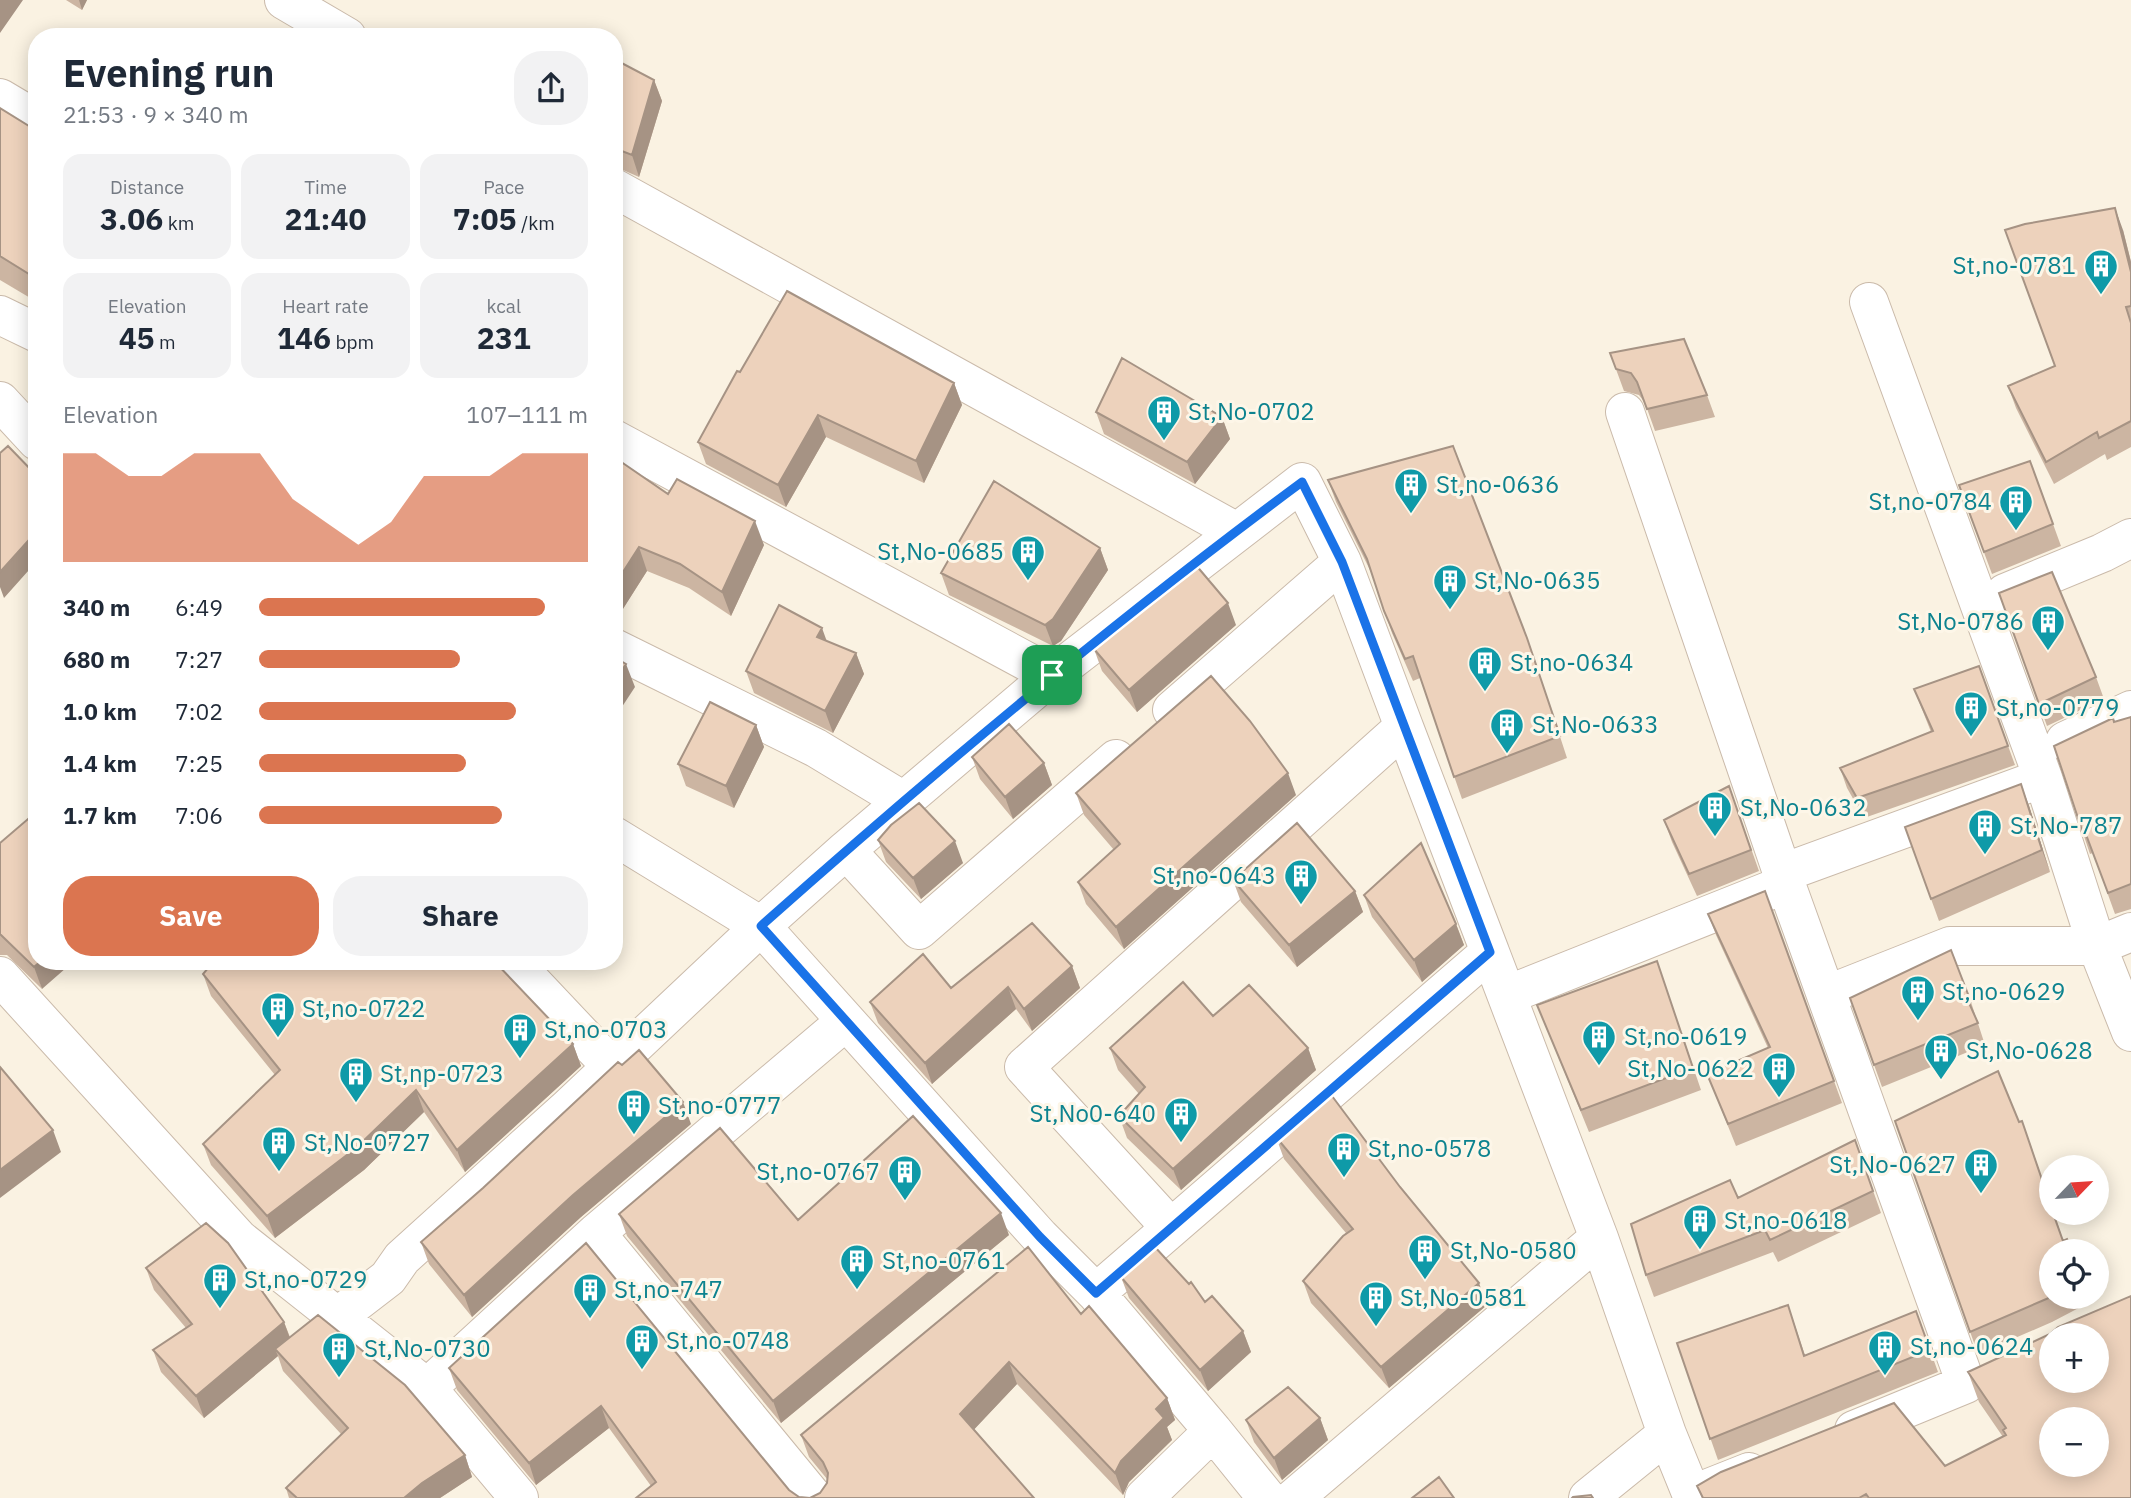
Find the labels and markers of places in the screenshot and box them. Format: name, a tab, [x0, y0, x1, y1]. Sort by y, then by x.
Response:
building icon: St,no-0781	[2082, 247, 2120, 296]
place label: St,no-0781	[1953, 249, 2076, 281]
building icon: St,No-0702	[1145, 393, 1183, 442]
place label: St,No-0702	[1188, 395, 1315, 427]
building icon: St,no-0636	[1392, 466, 1430, 515]
place label: St,no-0636	[1436, 468, 1559, 500]
building icon: St,no-0784	[1997, 483, 2035, 532]
place label: St,no-0784	[1869, 485, 1992, 517]
building icon: St,No-0685	[1009, 533, 1047, 582]
place label: St,No-0685	[877, 535, 1004, 567]
building icon: St,No-0635	[1431, 562, 1469, 611]
place label: St,No-0635	[1474, 564, 1601, 596]
building icon: St,No-0786	[2029, 603, 2067, 652]
place label: St,No-0786	[1897, 605, 2024, 637]
building icon: St,no-0634	[1466, 644, 1504, 693]
pin	[1022, 645, 1082, 705]
place label: St,no-0634	[1510, 646, 1633, 678]
building icon: St,no-0779	[1952, 689, 1990, 738]
place label: St,no-0779	[1996, 691, 2119, 723]
building icon: St,No-0633	[1488, 706, 1526, 755]
place label: St,No-0633	[1532, 708, 1659, 740]
building icon: St,No-0632	[1696, 789, 1734, 838]
place label: St,No-0632	[1740, 791, 1867, 823]
building icon: St,No-787	[1966, 807, 2004, 856]
place label: St,No-787	[2010, 809, 2122, 841]
building icon: St,no-0643	[1282, 857, 1320, 906]
place label: St,no-0643	[1153, 859, 1276, 891]
building icon: St,no-0629	[1899, 973, 1937, 1022]
place label: St,no-0629	[1942, 975, 2065, 1007]
building icon: St,no-0722	[259, 990, 297, 1039]
place label: St,no-0722	[302, 992, 425, 1024]
building icon: St,no-0703	[501, 1011, 539, 1060]
place label: St,no-0703	[544, 1013, 667, 1045]
building icon: St,no-0619	[1580, 1018, 1618, 1067]
place label: St,no-0619	[1624, 1020, 1747, 1052]
building icon: St,No-0628	[1922, 1032, 1960, 1081]
place label: St,No-0628	[1966, 1034, 2093, 1066]
building icon: St,No-0622	[1760, 1050, 1798, 1099]
place label: St,No-0622	[1627, 1052, 1754, 1084]
building icon: St,np-0723	[337, 1055, 375, 1104]
place label: St,np-0723	[380, 1057, 504, 1089]
building icon: St,no-0777	[615, 1087, 653, 1136]
place label: St,no-0777	[658, 1089, 781, 1121]
building icon: St,No0-640	[1162, 1095, 1200, 1144]
place label: St,No0-640	[1030, 1097, 1156, 1129]
building icon: St,No-0727	[260, 1124, 298, 1173]
place label: St,No-0727	[304, 1126, 431, 1158]
building icon: St,no-0578	[1325, 1130, 1363, 1179]
place label: St,no-0578	[1368, 1132, 1491, 1164]
building icon: St,No-0627	[1962, 1146, 2000, 1195]
place label: St,No-0627	[1829, 1148, 1956, 1180]
building icon: St,no-0767	[886, 1153, 924, 1202]
place label: St,no-0767	[757, 1155, 880, 1187]
building icon: St,no-0618	[1681, 1202, 1719, 1251]
place label: St,no-0618	[1724, 1204, 1847, 1236]
building icon: St,No-0580	[1406, 1232, 1444, 1281]
place label: St,No-0580	[1450, 1234, 1577, 1266]
building icon: St,no-0761	[838, 1242, 876, 1291]
place label: St,no-0761	[882, 1244, 1005, 1276]
building icon: St,no-0729	[201, 1261, 239, 1310]
place label: St,no-0729	[244, 1263, 367, 1295]
building icon: St,no-747	[571, 1271, 609, 1320]
place label: St,no-747	[614, 1273, 723, 1305]
building icon: St,No-0581	[1357, 1279, 1395, 1328]
place label: St,No-0581	[1400, 1281, 1527, 1313]
building icon: St,no-0748	[623, 1322, 661, 1371]
place label: St,no-0748	[666, 1324, 789, 1356]
building icon: St,no-0624	[1866, 1328, 1904, 1377]
building icon: St,No-0730	[320, 1330, 358, 1379]
place label: St,no-0624	[1910, 1330, 2033, 1362]
place label: St,No-0730	[364, 1332, 491, 1364]

